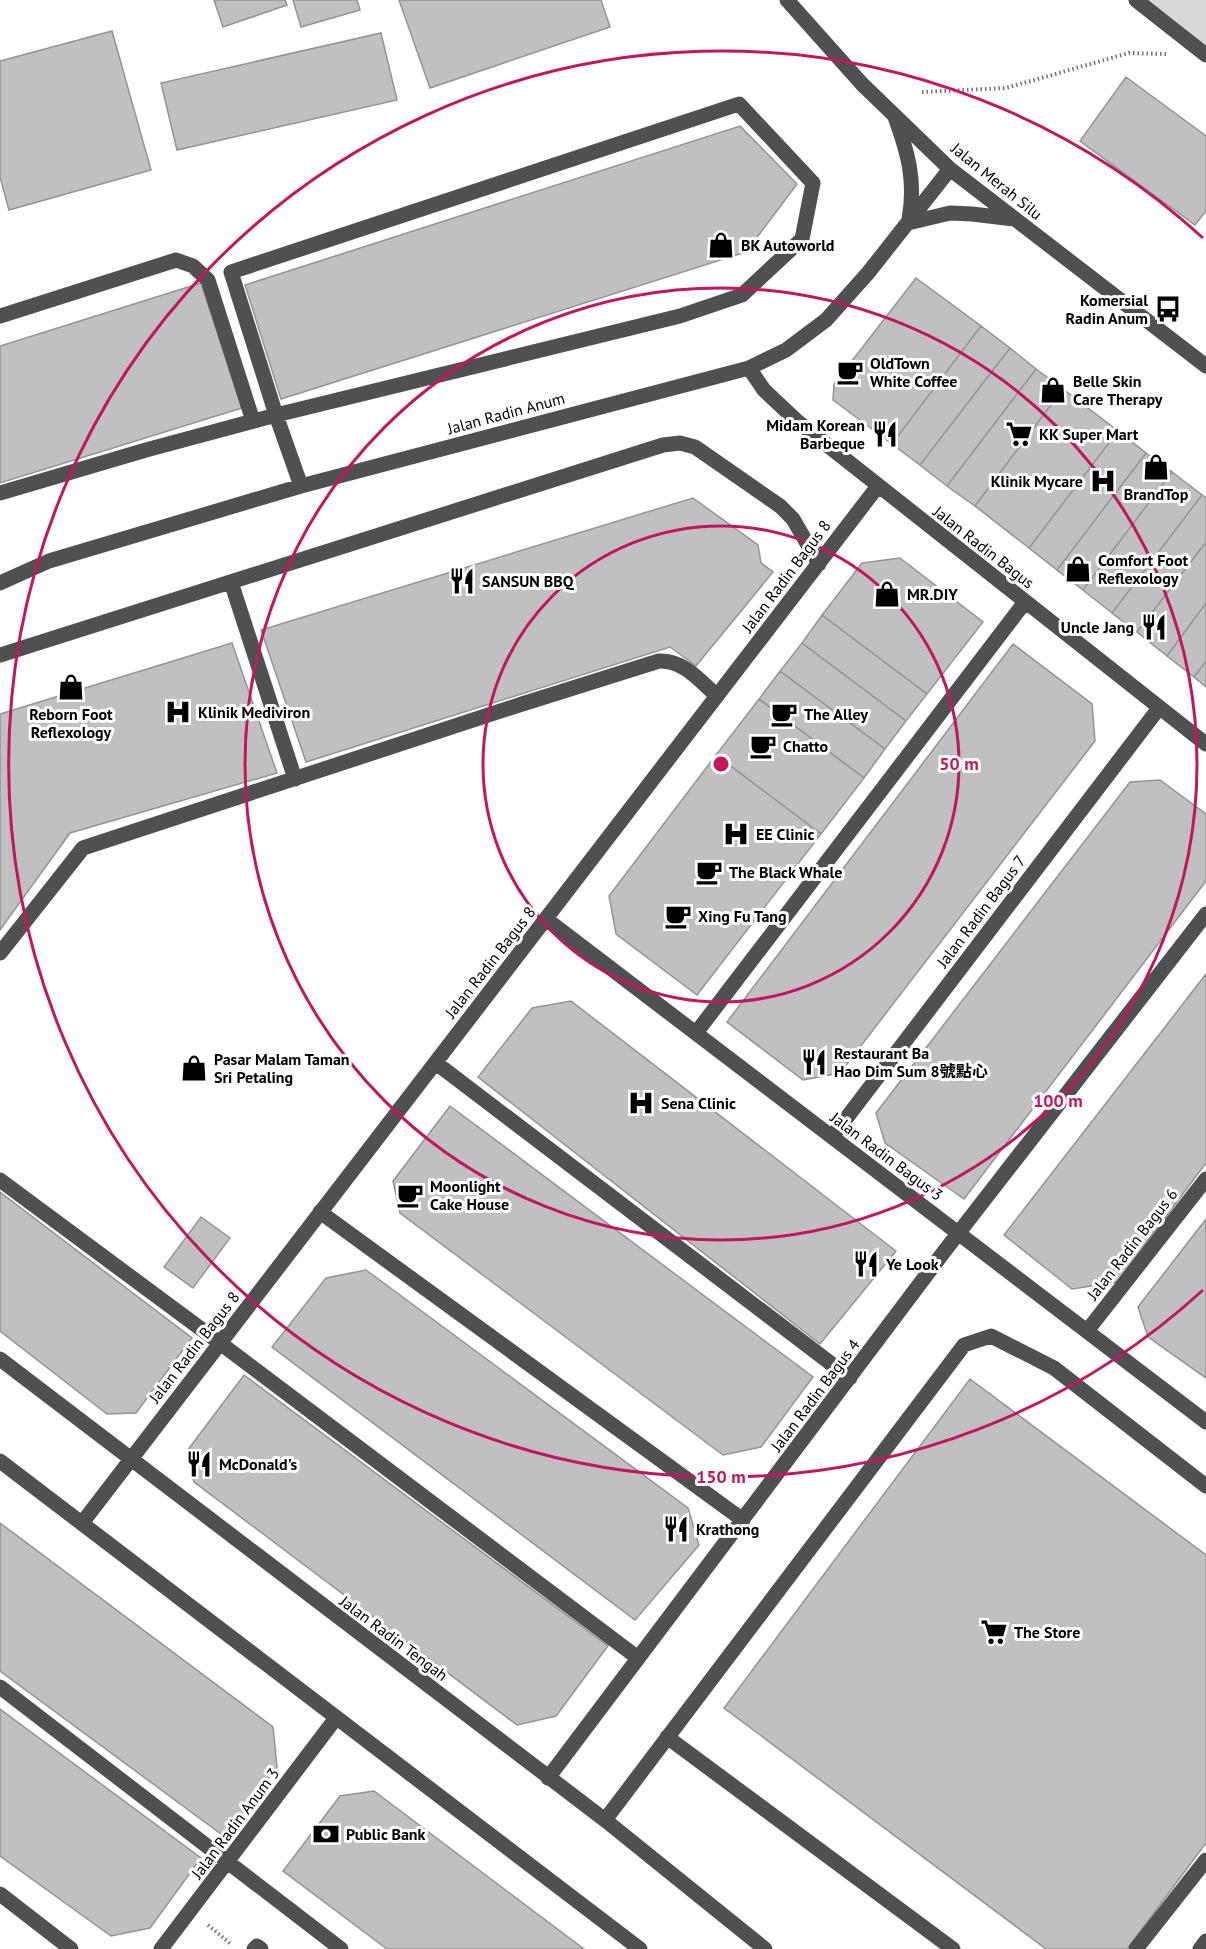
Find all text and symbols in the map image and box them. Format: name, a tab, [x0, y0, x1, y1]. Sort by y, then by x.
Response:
street label: Jalan Merah Silu	[947, 138, 1047, 224]
shop icon: BK Autoworld	[706, 230, 736, 260]
place label: BK Autoworld	[741, 235, 834, 255]
place label: Komersial Radin Anum	[1065, 290, 1148, 328]
bus stop icon: Komersial Radin Anum	[1153, 294, 1183, 324]
place label: OldTown White Coffee	[870, 353, 957, 391]
cafe icon: OldTown White Coffee	[835, 357, 865, 387]
place label: Belle Skin Care Therapy	[1073, 371, 1163, 409]
shop icon: Belle Skin Care Therapy	[1038, 375, 1068, 405]
street label: Jalan Radin Anum	[444, 388, 567, 439]
place label: Midam Korean Barbeque	[766, 415, 865, 453]
restaurant icon: Midam Korean Barbeque	[870, 419, 900, 449]
supermarket icon: KK Super Mart	[1004, 419, 1034, 449]
place label: KK Super Mart	[1039, 424, 1139, 444]
shop icon: BrandTop	[1141, 452, 1171, 482]
hospital icon: Klinik Mycare	[1088, 466, 1118, 496]
place label: Klinik Mycare	[991, 471, 1083, 491]
place label: BrandTop	[1124, 484, 1189, 504]
street label: Jalan Radin Bagus	[929, 501, 1039, 593]
street label: Jalan Radin Bagus 8	[737, 516, 835, 637]
place label: Comfort Foot Reflexology	[1098, 550, 1189, 588]
shop icon: Comfort Foot Reflexology	[1063, 554, 1093, 584]
restaurant icon: SANSUN BBQ	[447, 566, 477, 596]
place label: SANSUN BBQ	[482, 571, 575, 591]
shop icon: MR.DIY	[872, 579, 902, 609]
place label: MR.DIY	[907, 584, 958, 604]
restaurant icon: Uncle Jang	[1139, 612, 1169, 642]
place label: Uncle Jang	[1061, 617, 1134, 637]
shop icon: Reborn Foot Reflexology	[56, 672, 86, 702]
hospital icon: Klinik Mediviron	[163, 697, 193, 727]
cafe icon: The Alley	[769, 699, 799, 729]
place label: Klinik Mediviron	[198, 702, 310, 722]
place label: Reborn Foot Reflexology	[29, 704, 113, 742]
place label: The Alley	[804, 704, 868, 724]
cafe icon: Chatto	[748, 731, 778, 761]
place label: Chatto	[783, 736, 829, 756]
text: 50 m	[939, 752, 979, 775]
centre of rings	[711, 754, 731, 774]
hospital icon: EE Clinic	[721, 819, 751, 849]
place label: EE Clinic	[756, 824, 815, 844]
street label: Jalan Radin Bagus 7	[932, 851, 1030, 972]
cafe icon: The Black Whale	[694, 857, 724, 887]
place label: The Black Whale	[729, 862, 842, 882]
cafe icon: Xing Fu Tang	[663, 901, 693, 931]
street label: Jalan Radin Bagus 8	[440, 902, 540, 1022]
place label: Xing Fu Tang	[698, 906, 787, 926]
place label: Restaurant Ba Hao Dim Sum 8號點心	[834, 1043, 988, 1081]
restaurant icon: Restaurant Ba Hao Dim Sum 8號點心	[799, 1047, 829, 1077]
place label: Pasar Malam Taman Sri Petaling	[214, 1049, 350, 1087]
shop icon: Pasar Malam Taman Sri Petaling	[179, 1053, 209, 1083]
hospital icon: Sena Clinic	[626, 1088, 656, 1118]
text: 100 m	[1033, 1089, 1083, 1112]
place label: Sena Clinic	[661, 1093, 736, 1113]
street label: Jalan Radin Bagus 3	[826, 1107, 947, 1205]
place label: Moonlight Cake House	[430, 1176, 509, 1214]
cafe icon: Moonlight Cake House	[395, 1180, 425, 1210]
street label: Jalan Radin Bagus 6	[1082, 1184, 1182, 1304]
restaurant icon: Ye Look	[851, 1249, 881, 1279]
place label: Ye Look	[885, 1254, 939, 1274]
street label: Jalan Radin Bagus 8	[144, 1287, 244, 1407]
street label: Jalan Radin Bagus 4	[766, 1335, 864, 1456]
restaurant icon: McDonald's	[184, 1449, 214, 1479]
place label: McDonald's	[219, 1454, 298, 1474]
text: 150 m	[696, 1465, 746, 1488]
restaurant icon: Krathong	[661, 1514, 691, 1544]
place label: Krathong	[696, 1519, 759, 1539]
street label: Jalan Radin Tengah	[335, 1590, 452, 1685]
supermarket icon: The Store	[979, 1617, 1009, 1647]
place label: The Store	[1014, 1622, 1080, 1642]
street label: Jalan Radin Anum 3	[186, 1764, 283, 1883]
bank icon: Public Bank	[311, 1819, 341, 1849]
place label: Public Bank	[346, 1824, 426, 1844]

